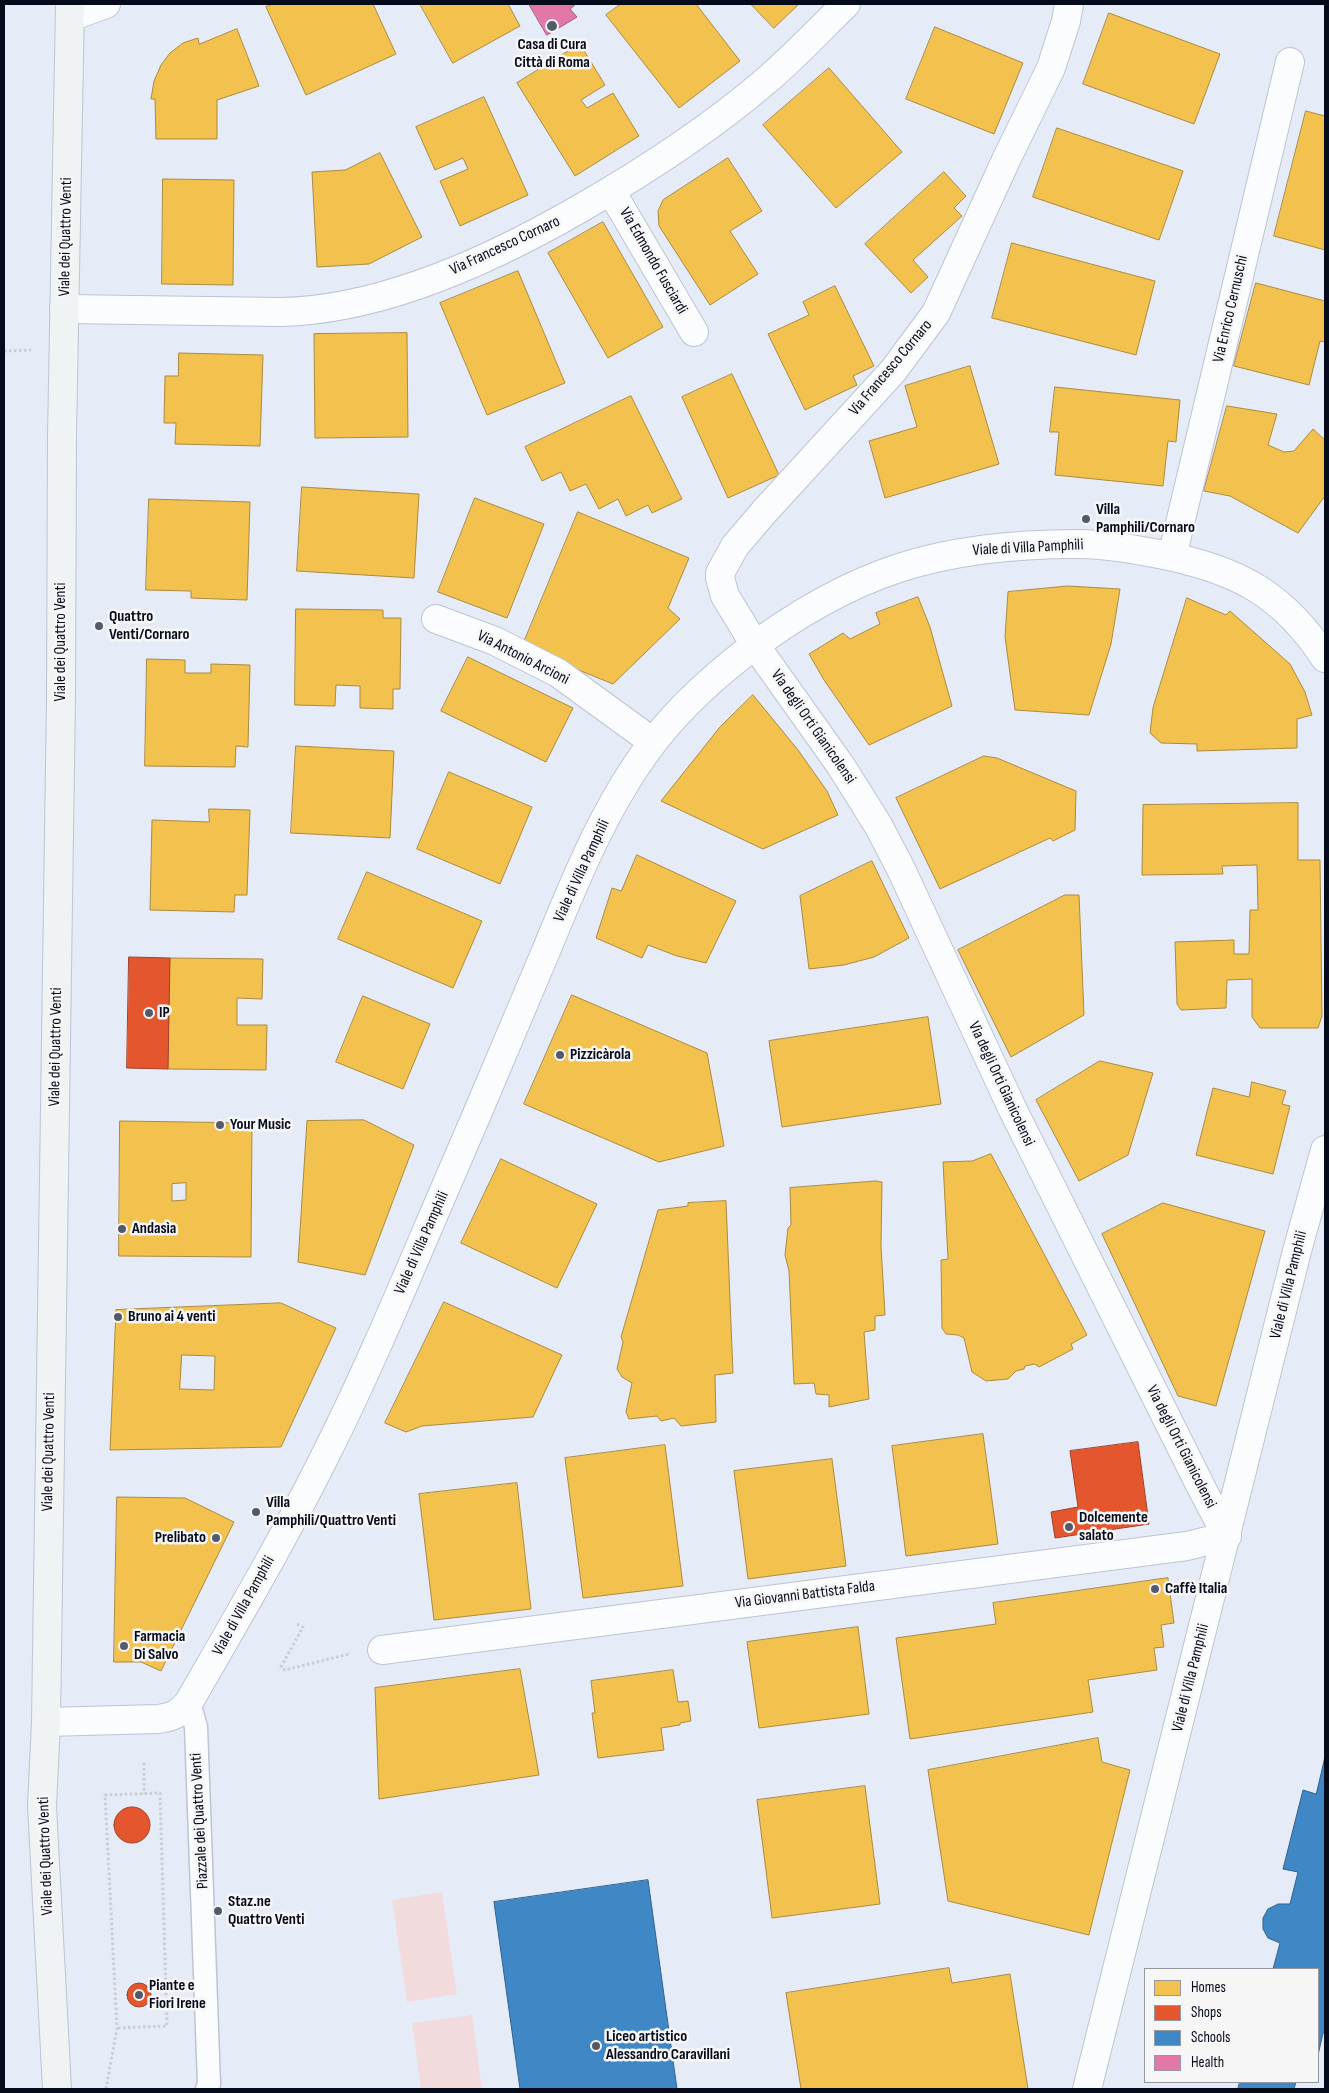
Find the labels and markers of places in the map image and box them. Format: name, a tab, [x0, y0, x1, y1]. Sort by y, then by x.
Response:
marker: Casa di Cura Città di Roma	[545, 19, 559, 33]
place label: Casa di Cura Città di Roma	[514, 35, 590, 73]
place label: Villa Pamphili/Cornaro	[1096, 500, 1195, 538]
marker: Villa Pamphili/Cornaro	[1080, 513, 1092, 525]
place label: Quattro Venti/Cornaro	[109, 607, 190, 645]
marker: Quattro Venti/Cornaro	[93, 620, 105, 632]
place label: IP	[159, 1003, 170, 1023]
marker: IP	[143, 1007, 155, 1019]
place label: Pizzicàrola	[570, 1045, 631, 1065]
marker: Pizzicàrola	[554, 1049, 566, 1061]
place label: Your Music	[230, 1115, 291, 1135]
marker: Your Music	[214, 1119, 226, 1131]
place label: Andasìa	[132, 1219, 176, 1239]
marker: Andasìa	[116, 1223, 128, 1235]
place label: Bruno ai 4 venti	[128, 1307, 216, 1327]
marker: Bruno ai 4 venti	[112, 1311, 124, 1323]
place label: Villa Pamphili/Quattro Venti	[266, 1493, 396, 1531]
marker: Villa Pamphili/Quattro Venti	[250, 1506, 262, 1518]
place label: Dolcemente salato	[1079, 1508, 1148, 1546]
marker: Dolcemente salato	[1063, 1521, 1075, 1533]
place label: Prelibato	[155, 1528, 206, 1548]
marker: Prelibato	[210, 1532, 222, 1544]
place label: Caffè Italia	[1165, 1579, 1227, 1599]
marker: Caffè Italia	[1149, 1583, 1161, 1595]
place label: Farmacia Di Salvo	[134, 1627, 185, 1665]
marker: Farmacia Di Salvo	[118, 1640, 130, 1652]
place label: Staz.ne Quattro Venti	[228, 1892, 304, 1930]
marker: Staz.ne Quattro Venti	[212, 1905, 224, 1917]
place label: Piante e Fiori Irene	[149, 1976, 206, 2014]
marker: Piante e Fiori Irene	[133, 1989, 145, 2001]
place label: Liceo artistico Alessandro Caravillani	[606, 2027, 730, 2065]
marker: Liceo artistico Alessandro Caravillani	[590, 2040, 602, 2052]

